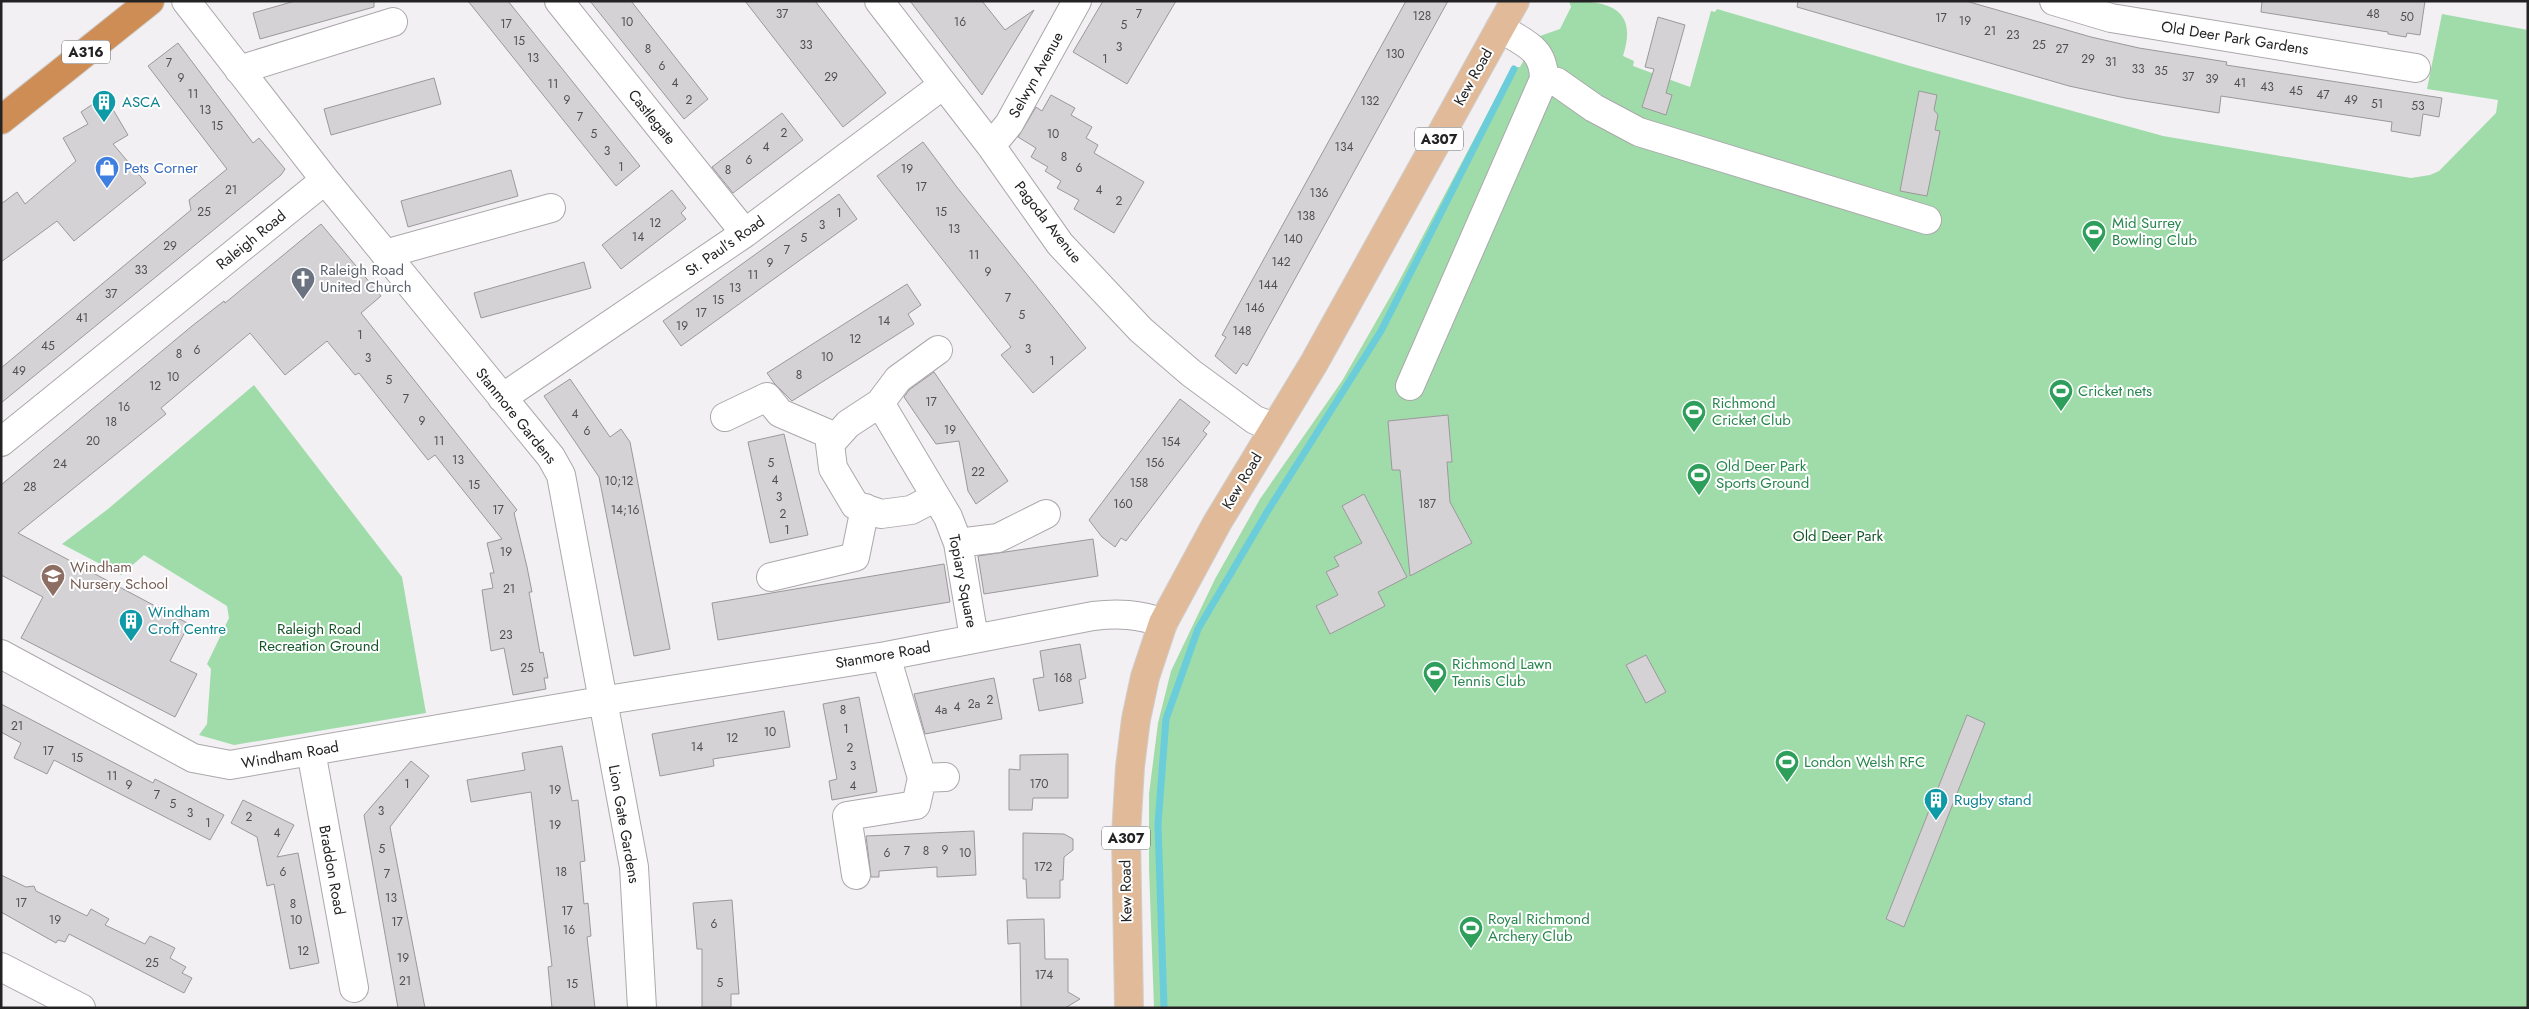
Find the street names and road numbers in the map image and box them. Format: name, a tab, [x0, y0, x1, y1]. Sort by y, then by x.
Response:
street label: Old Deer Park Gardens	[2160, 15, 2310, 61]
street label: Selwyn Avenue	[1003, 28, 1069, 122]
road number: A316	[62, 41, 110, 64]
street label: Kew Road	[1448, 44, 1498, 110]
street label: Castlegate	[623, 85, 681, 150]
road number: A307	[1415, 128, 1463, 150]
street label: Pagoda Avenue	[1009, 176, 1087, 268]
street label: Raleigh Road	[211, 205, 291, 275]
street label: St. Paul’s Road	[681, 210, 769, 282]
street label: Stanmore Gardens	[470, 363, 562, 469]
street label: Kew Road	[1216, 449, 1268, 513]
street label: Topiary Square	[943, 533, 983, 630]
street label: Stanmore Road	[834, 636, 932, 674]
street label: Windham Road	[239, 736, 341, 774]
street label: Lion Gate Gardens	[603, 763, 645, 885]
street label: Braddon Road	[313, 823, 351, 917]
road number: A307	[1102, 826, 1150, 850]
street label: Kew Road	[1114, 860, 1138, 922]

